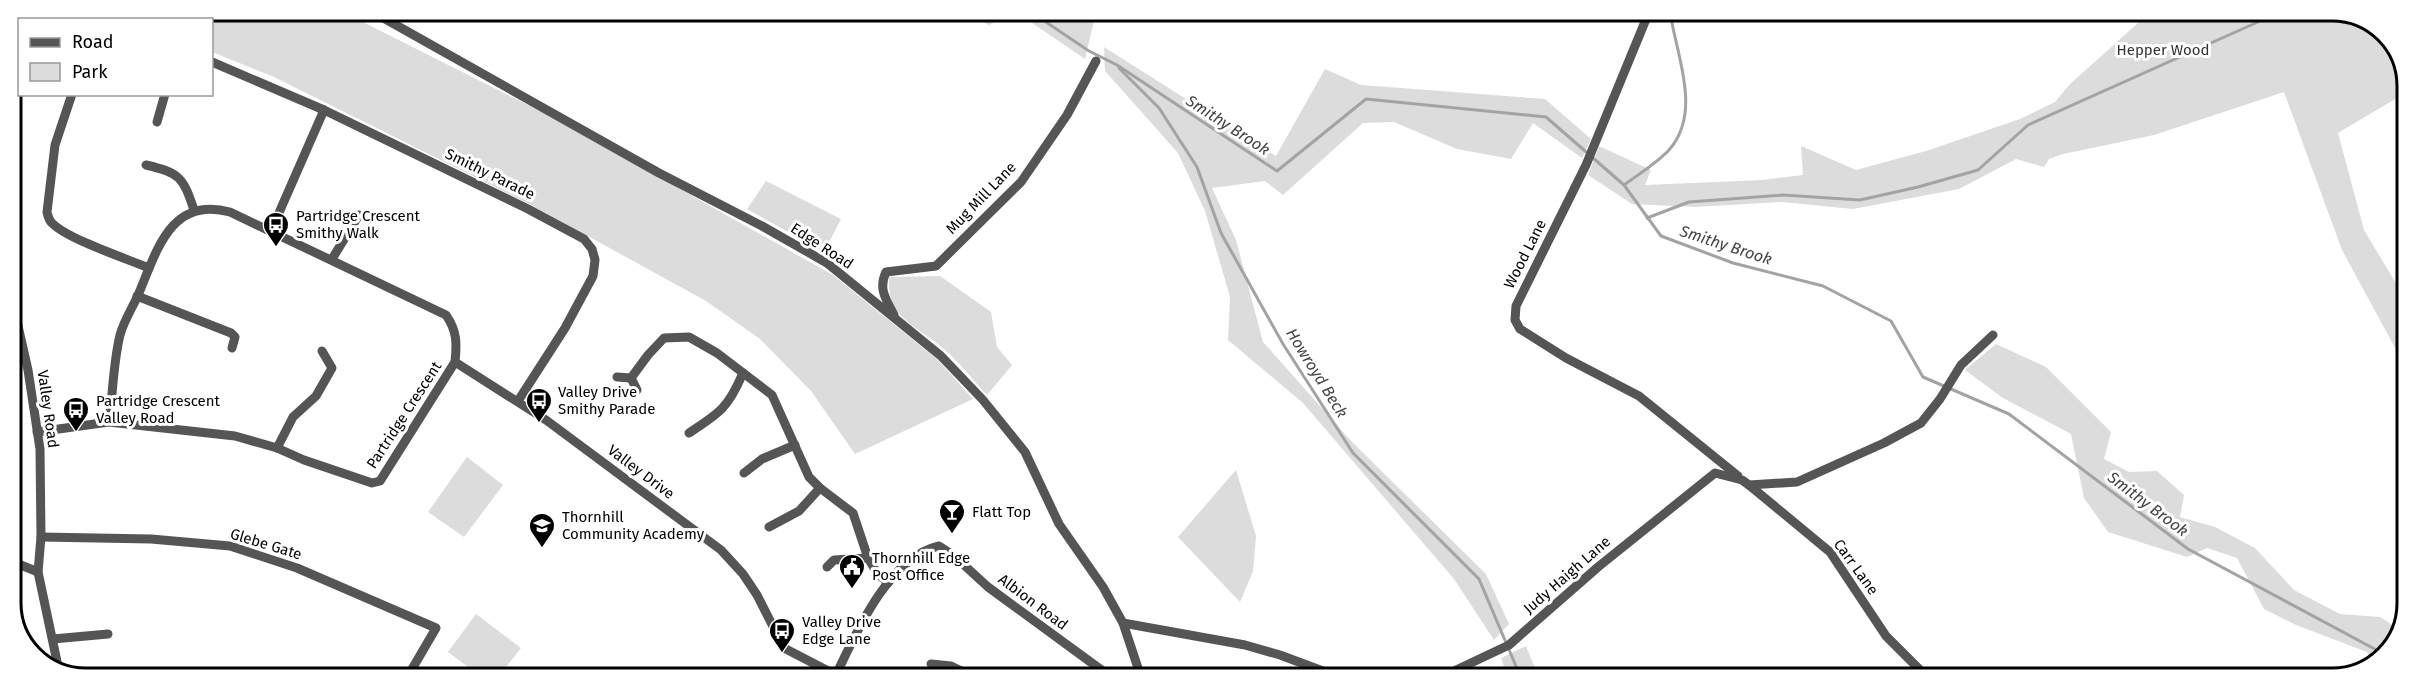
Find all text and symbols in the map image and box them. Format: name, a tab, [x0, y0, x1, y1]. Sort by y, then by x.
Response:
legend	[18, 18, 213, 96]
text: Road	[72, 31, 114, 53]
park label: Hepper Wood	[2117, 41, 2209, 59]
text: Park	[72, 61, 108, 83]
water label: Smithy Brook	[1182, 90, 1274, 159]
street label: Smithy Parade	[442, 145, 538, 203]
street label: Mug Mill Lane	[942, 158, 1020, 238]
place label: Partridge Crescent Smithy Walk	[296, 207, 420, 242]
bus stop icon: Partridge Crescent Smithy Walk	[261, 210, 291, 248]
street label: Wood Lane	[1500, 216, 1550, 292]
street label: Edge Road	[787, 219, 857, 273]
water label: Smithy Brook	[1677, 221, 1775, 269]
water label: Howroyd Beck	[1282, 325, 1352, 421]
street label: Partridge Crescent	[363, 358, 446, 472]
street label: Valley Road	[34, 369, 62, 449]
place label: Valley Drive Smithy Parade	[558, 383, 655, 418]
bus stop icon: Valley Drive Smithy Parade	[524, 386, 554, 424]
place label: Partridge Crescent Valley Road	[96, 392, 220, 427]
bus stop icon: Partridge Crescent Valley Road	[61, 395, 91, 433]
street label: Valley Drive	[604, 441, 678, 503]
water label: Smithy Brook	[2103, 467, 2192, 541]
bar icon: Flatt Top	[937, 497, 967, 535]
place label: Flatt Top	[972, 503, 1031, 521]
place label: Thornhill Community Academy	[562, 508, 705, 543]
school or university icon: Thornhill Community Academy	[527, 511, 557, 549]
street label: Glebe Gate	[228, 525, 304, 563]
street label: Judy Haigh Lane	[1520, 532, 1614, 618]
street label: Carr Lane	[1830, 536, 1882, 598]
place label: Thornhill Edge Post Office	[872, 549, 970, 584]
public building icon: Thornhill Edge Post Office	[837, 552, 867, 590]
street label: Albion Road	[995, 570, 1071, 634]
place label: Valley Drive Edge Lane	[802, 613, 881, 648]
bus stop icon: Valley Drive Edge Lane	[767, 616, 797, 654]

